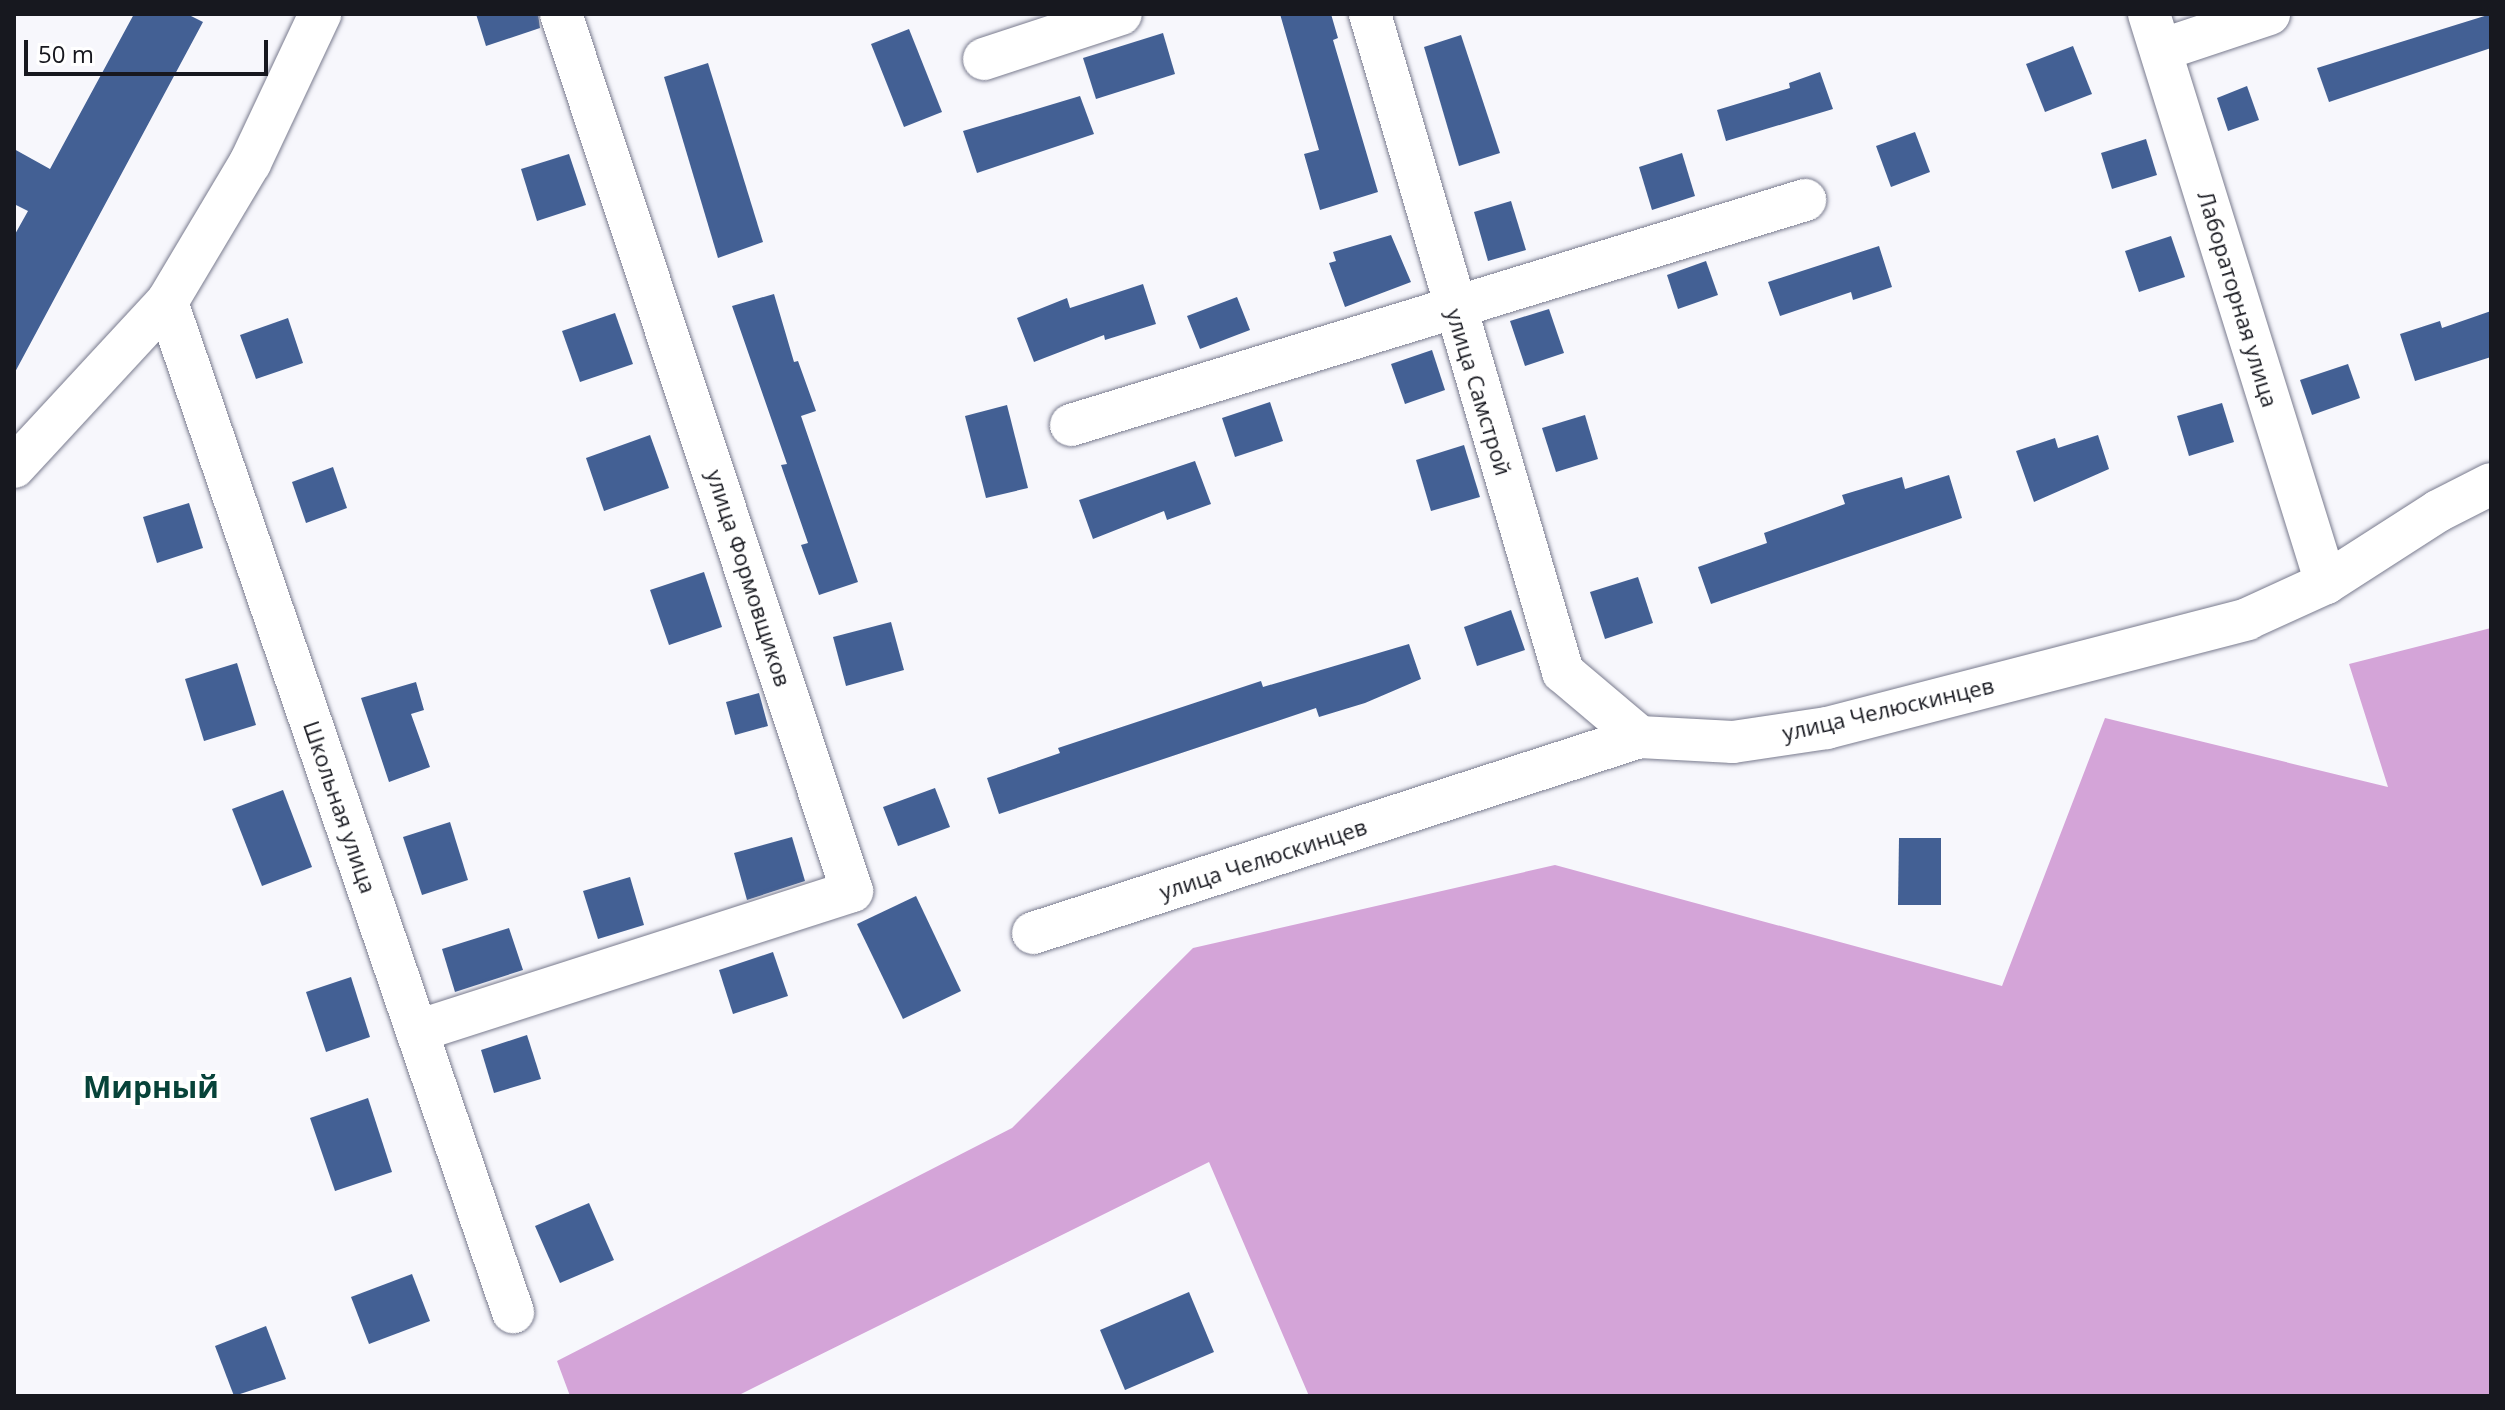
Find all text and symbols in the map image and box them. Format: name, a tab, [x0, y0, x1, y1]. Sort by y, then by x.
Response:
scale bar	[28, 24, 272, 74]
text: 50 m	[38, 37, 94, 70]
street label: Лабораторная улица	[2193, 188, 2283, 410]
street label: улица Самстрой	[1441, 305, 1517, 479]
street label: улица Формовщиков	[701, 466, 797, 690]
street label: улица Челюскинцев	[1780, 672, 1996, 746]
street label: Школьная улица	[298, 717, 382, 897]
street label: улица Челюскинцев	[1156, 813, 1370, 905]
district label: Мирный	[83, 1069, 219, 1105]

